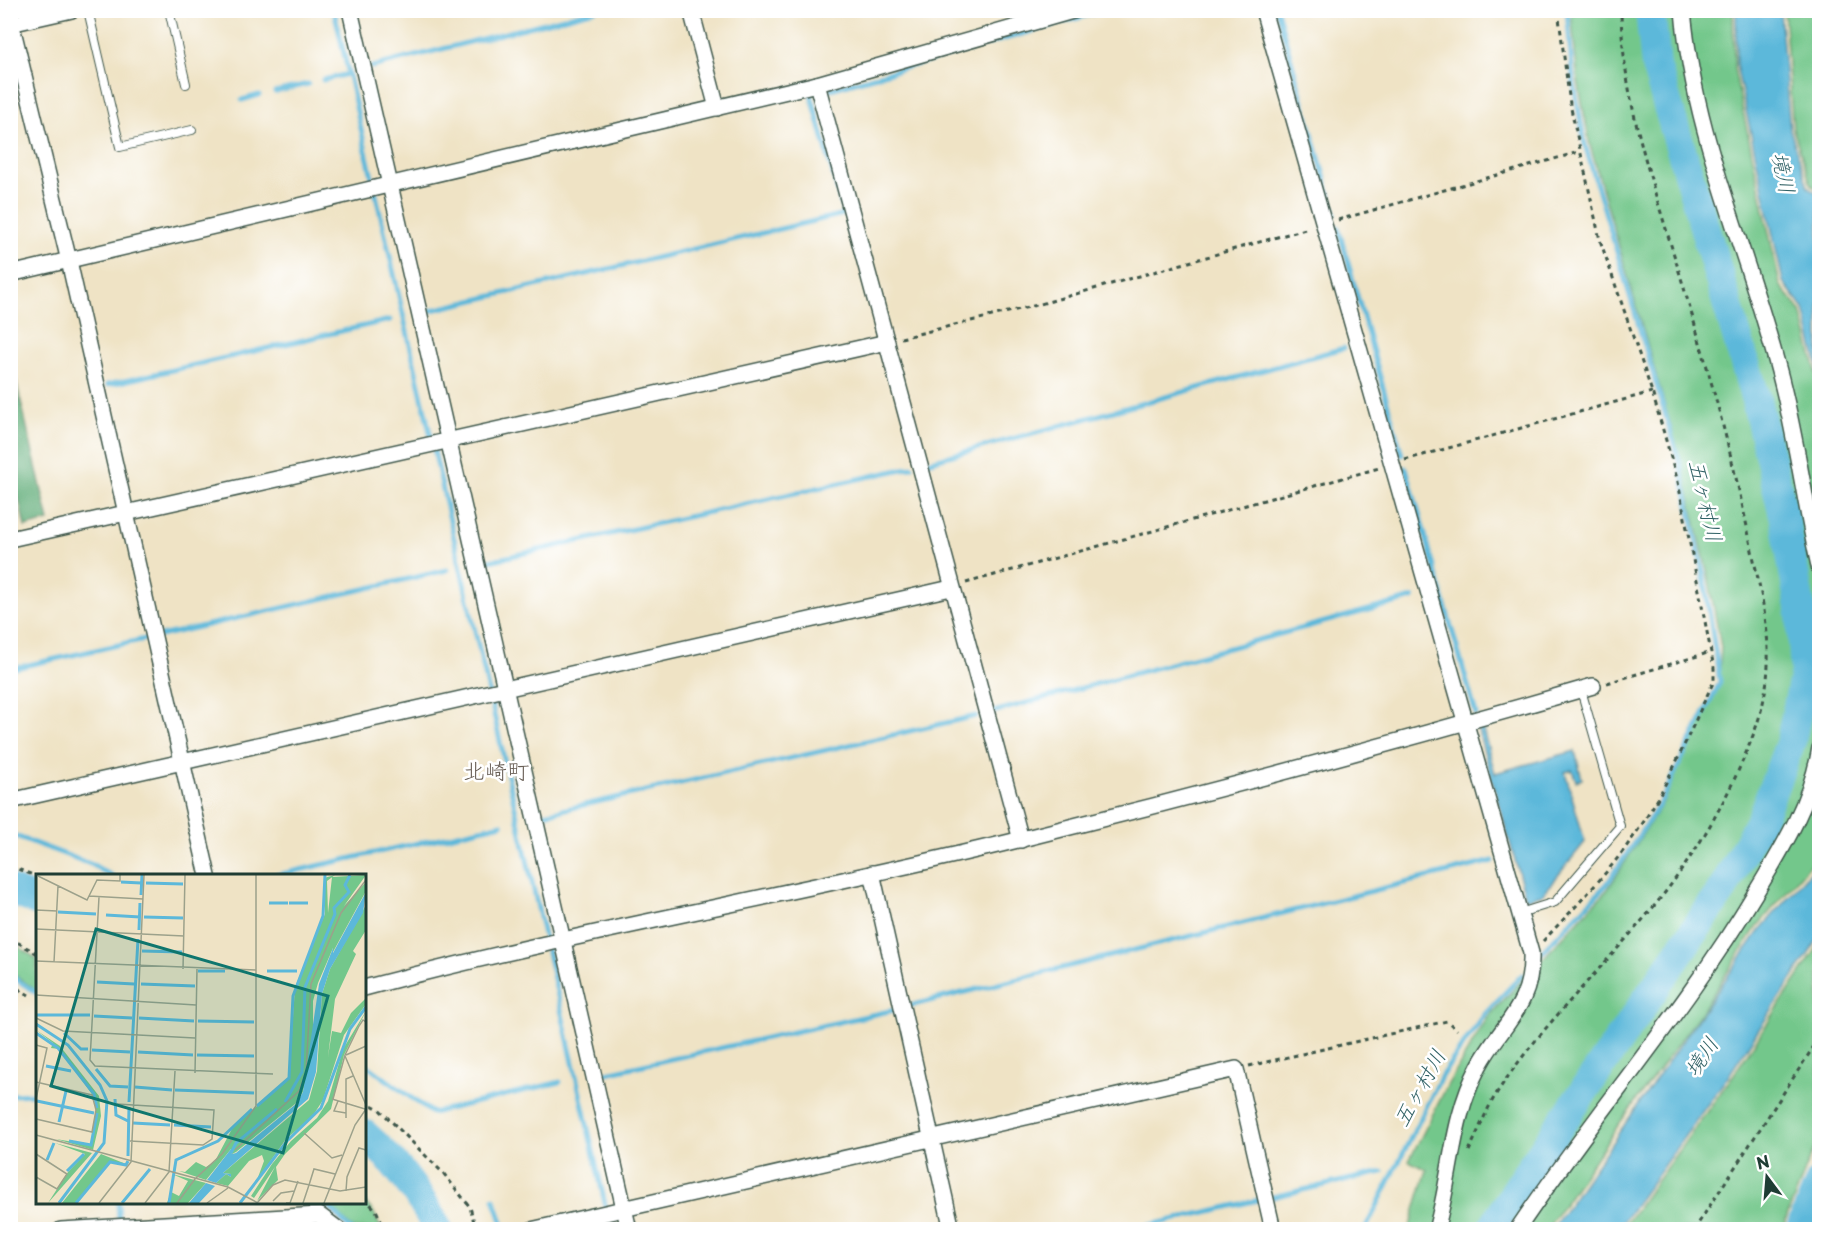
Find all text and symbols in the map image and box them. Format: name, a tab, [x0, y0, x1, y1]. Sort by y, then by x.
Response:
water label: 境川	[1765, 149, 1805, 196]
water label: 五ヶ村川	[1682, 456, 1732, 545]
district label: 北崎町	[463, 753, 529, 786]
inset map	[36, 874, 366, 1204]
water label: 境川	[1675, 1030, 1725, 1082]
water label: 五ヶ村川	[1384, 1043, 1453, 1132]
north arrow	[1737, 1147, 1797, 1207]
text: N	[1753, 1148, 1772, 1175]

